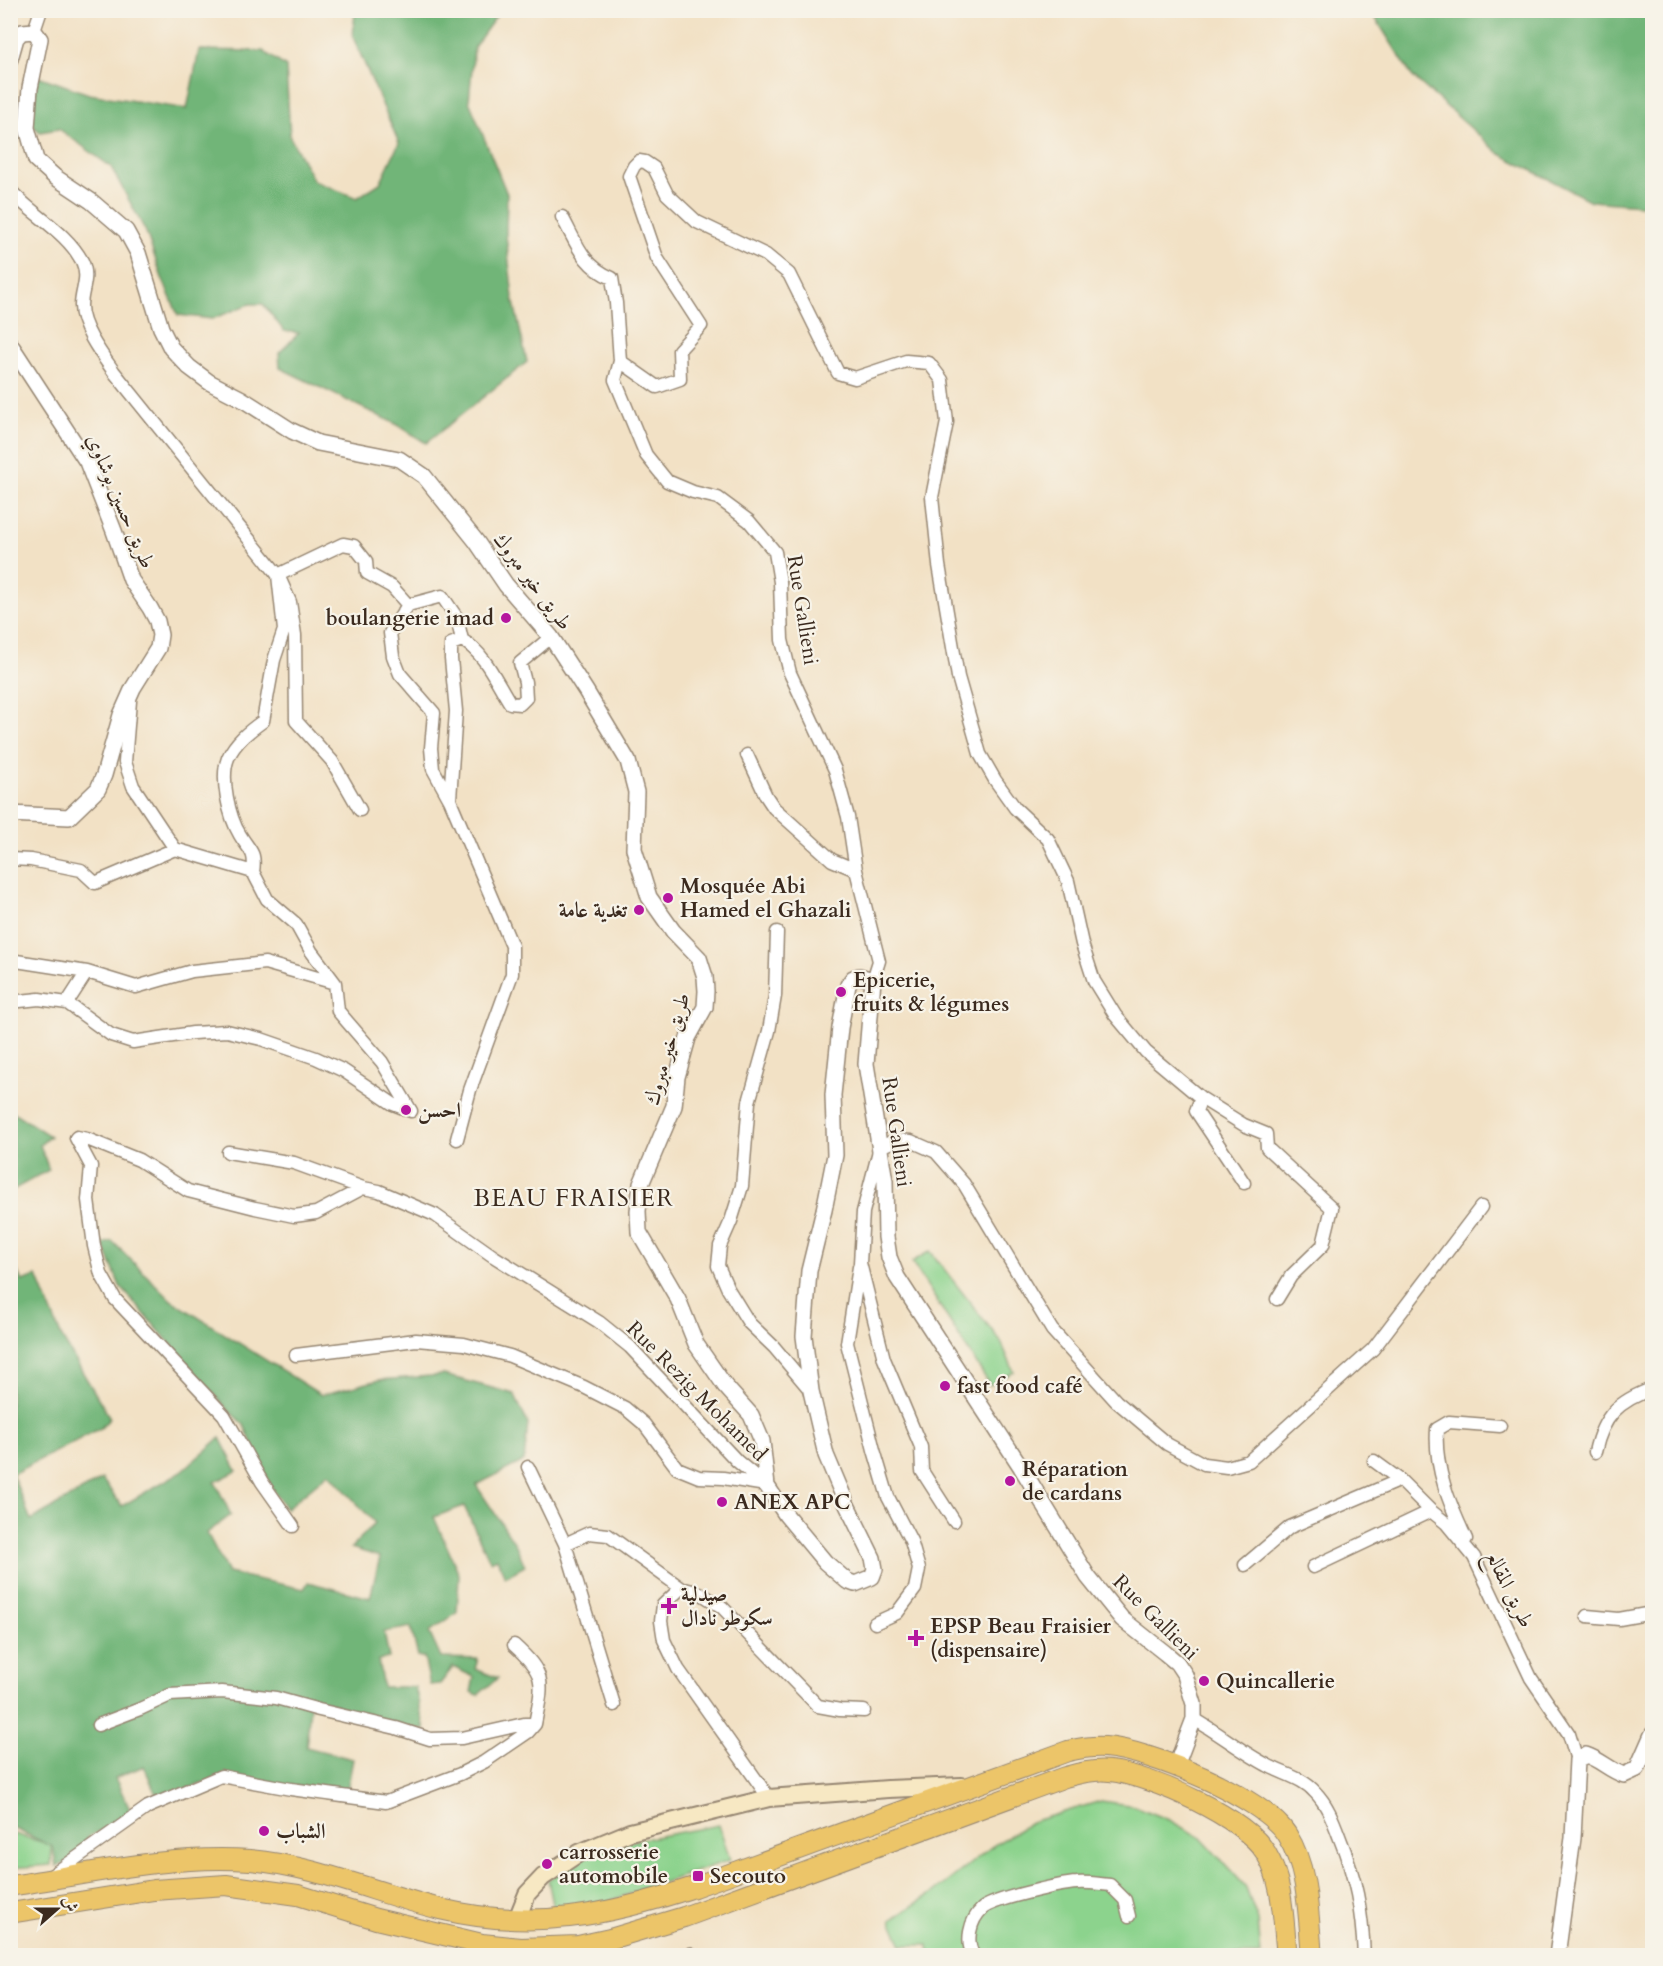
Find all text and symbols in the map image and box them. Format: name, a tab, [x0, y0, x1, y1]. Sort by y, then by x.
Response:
street label: طريق حسين بوشاوي	[78, 429, 162, 573]
street label: طريق خير مبروك	[486, 526, 579, 636]
street label: Rue Gallieni	[780, 553, 826, 667]
place label: boulangerie imad	[326, 604, 494, 633]
marker: boulangerie imad	[499, 611, 513, 625]
place label: Mosquée Abi Hamed el Ghazali	[680, 872, 852, 925]
marker: Mosquée Abi Hamed el Ghazali	[661, 891, 675, 905]
place label: تغدية عامة	[559, 896, 628, 925]
marker: تغدية عامة	[632, 903, 646, 917]
place label: Epicerie, fruits & légumes	[853, 966, 1009, 1019]
marker: Epicerie, fruits & légumes	[834, 985, 848, 999]
street label: طريق خير مبروك	[638, 989, 697, 1109]
street label: Rue Gallieni	[874, 1075, 919, 1189]
place label: احسن	[418, 1096, 461, 1125]
marker: احسن	[399, 1103, 413, 1117]
district label: BEAU FRAISIER	[474, 1182, 674, 1215]
street label: Rue Rezig Mohamed	[620, 1315, 773, 1468]
place label: fast food café	[957, 1372, 1083, 1401]
marker: fast food café	[938, 1379, 952, 1393]
place label: Réparation de cardans	[1022, 1455, 1128, 1508]
marker: Réparation de cardans	[1003, 1474, 1017, 1488]
place label: ANEX APC	[734, 1488, 850, 1517]
marker: ANEX APC	[715, 1495, 729, 1509]
street label: طريق المقالع	[1475, 1546, 1541, 1635]
street label: Rue Gallieni	[1106, 1568, 1205, 1667]
place label: صيدلية سكوطو نادال	[681, 1580, 773, 1633]
marker: صيدلية سكوطو نادال	[662, 1599, 676, 1613]
place label: EPSP Beau Fraisier (dispensaire)	[930, 1612, 1111, 1665]
marker: EPSP Beau Fraisier (dispensaire)	[907, 1629, 925, 1647]
place label: Quincallerie	[1216, 1667, 1335, 1696]
marker: Quincallerie	[1197, 1674, 1211, 1688]
place label: الشباب	[276, 1817, 326, 1846]
marker: الشباب	[257, 1824, 271, 1838]
place label: carrosserie automobile	[559, 1838, 668, 1891]
marker: carrosserie automobile	[540, 1857, 554, 1871]
place label: Secouto	[710, 1862, 786, 1891]
marker: Secouto	[691, 1869, 705, 1883]
north arrow	[27, 1879, 87, 1939]
text: ش	[57, 1893, 83, 1915]

